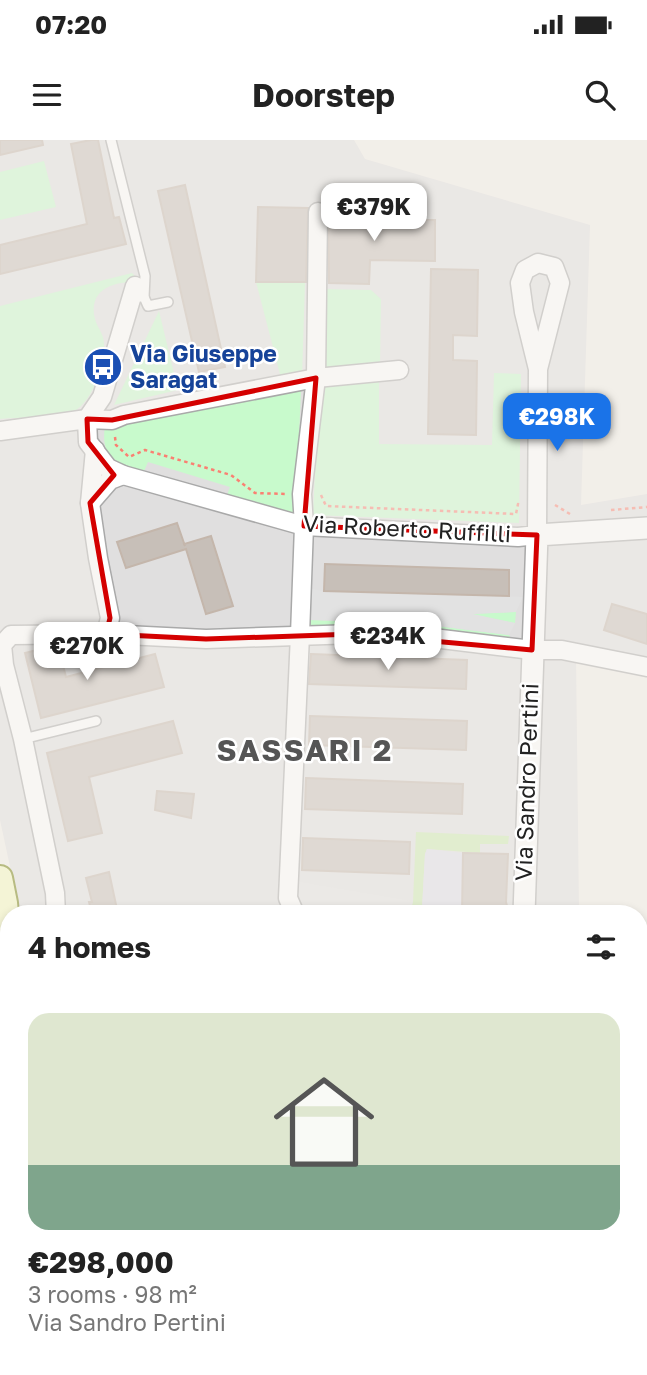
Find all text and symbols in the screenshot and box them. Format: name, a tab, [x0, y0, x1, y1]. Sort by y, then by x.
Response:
text: 07:20	[35, 9, 107, 40]
icon: menu	[28, 76, 66, 114]
text: Doorstep	[252, 76, 395, 114]
icon: search	[581, 76, 619, 114]
pin: €379K	[325, 183, 423, 243]
text: €379K	[337, 192, 411, 220]
place label: Via Giuseppe Saragat	[130, 339, 277, 393]
bus stop icon: Via Giuseppe Saragat	[82, 346, 124, 388]
pin: €298K	[508, 394, 606, 453]
text: €298K	[519, 402, 595, 430]
street label: Via Roberto Ruffilli	[302, 509, 512, 547]
pin: €234K	[339, 612, 437, 672]
text: €234K	[350, 621, 426, 649]
pin: €270K	[38, 622, 136, 682]
text: €270K	[50, 631, 124, 659]
street label: Via Sandro Pertini	[509, 683, 543, 881]
district label: SASSARI 2	[217, 732, 393, 768]
icon: filters	[582, 928, 620, 966]
text: 4 homes	[28, 929, 151, 965]
icon: home	[261, 1059, 387, 1185]
text: €298,000	[28, 1244, 174, 1280]
text: 3 rooms · 98 m²	[28, 1280, 197, 1308]
text: Via Sandro Pertini	[28, 1308, 226, 1336]

